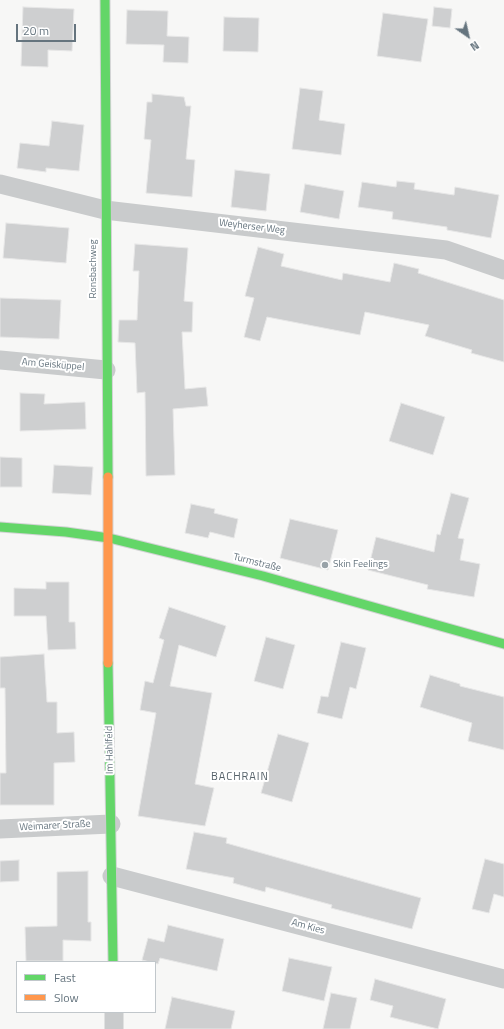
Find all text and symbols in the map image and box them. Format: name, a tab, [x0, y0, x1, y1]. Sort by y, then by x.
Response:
scale bar	[18, 16, 78, 42]
north arrow	[448, 16, 488, 56]
text: 20 m	[23, 21, 49, 40]
text: N	[467, 37, 482, 55]
street label: Weyherser Weg	[218, 217, 286, 237]
street label: Ronsbachweg	[88, 239, 100, 299]
street label: Am Geisküppel	[21, 356, 85, 374]
street label: Turmstraße	[232, 551, 282, 575]
place label: Skin Feelings	[333, 559, 388, 571]
marker: Skin Feelings	[320, 560, 330, 570]
street label: Im Hahlfeld	[104, 726, 116, 774]
district label: BACHRAIN	[211, 770, 269, 784]
street label: Weimarer Straße	[19, 818, 91, 834]
street label: Am Kies	[290, 917, 326, 937]
legend	[16, 961, 156, 1013]
text: Fast	[54, 968, 76, 987]
text: Slow	[54, 988, 79, 1007]

